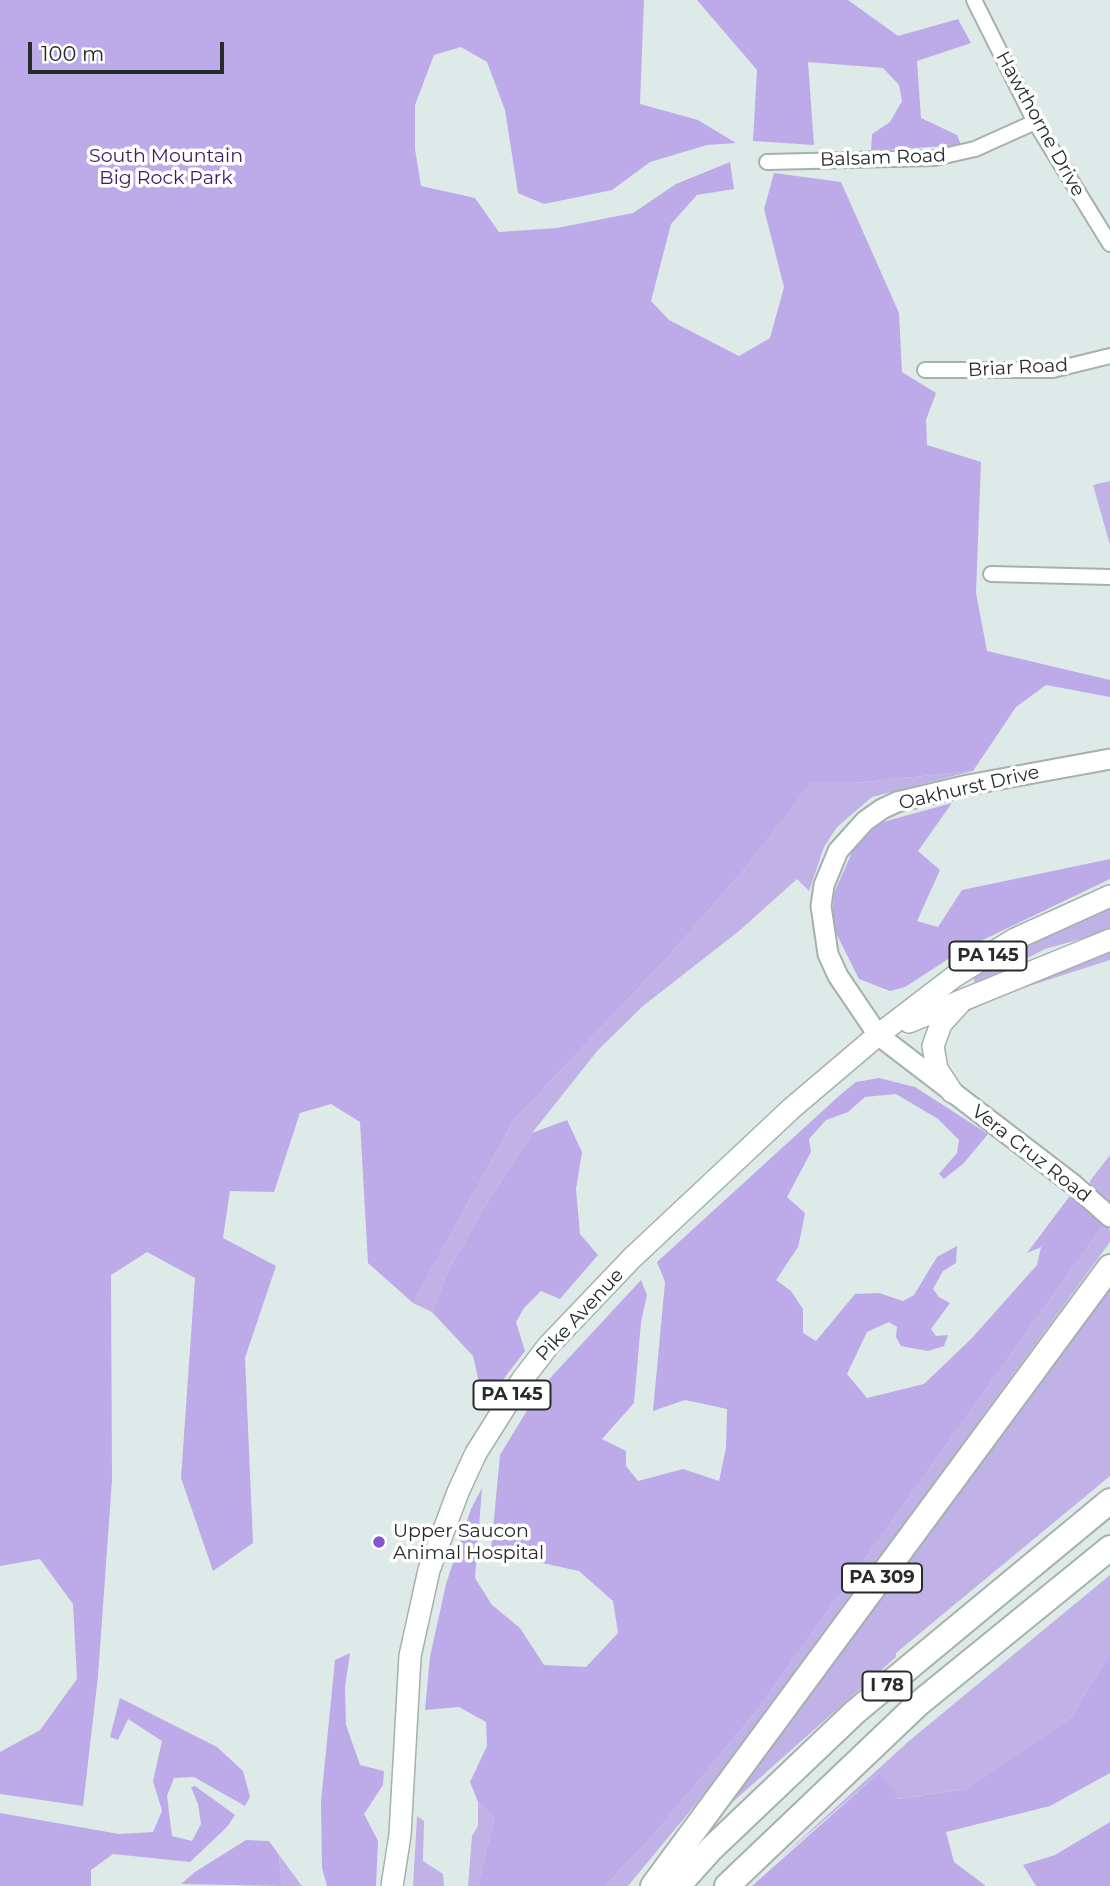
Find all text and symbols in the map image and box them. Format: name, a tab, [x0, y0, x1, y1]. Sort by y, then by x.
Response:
scale bar	[32, 28, 228, 72]
text: 100 m	[41, 41, 104, 66]
street label: Hawthorne Drive	[991, 47, 1089, 201]
street label: Balsam Road	[820, 144, 946, 172]
park label: South Mountain Big Rock Park	[89, 145, 243, 189]
street label: Briar Road	[967, 354, 1069, 382]
street label: Oakhurst Drive	[897, 761, 1041, 815]
road number: PA 145	[950, 942, 1026, 971]
street label: Vera Cruz Road	[967, 1100, 1095, 1208]
street label: Pike Avenue	[531, 1264, 629, 1366]
road number: PA 145	[474, 1380, 550, 1410]
place label: Upper Saucon Animal Hospital	[393, 1520, 544, 1564]
marker: Upper Saucon Animal Hospital	[371, 1534, 387, 1550]
road number: PA 309	[842, 1563, 922, 1592]
road number: I 78	[862, 1672, 912, 1700]

